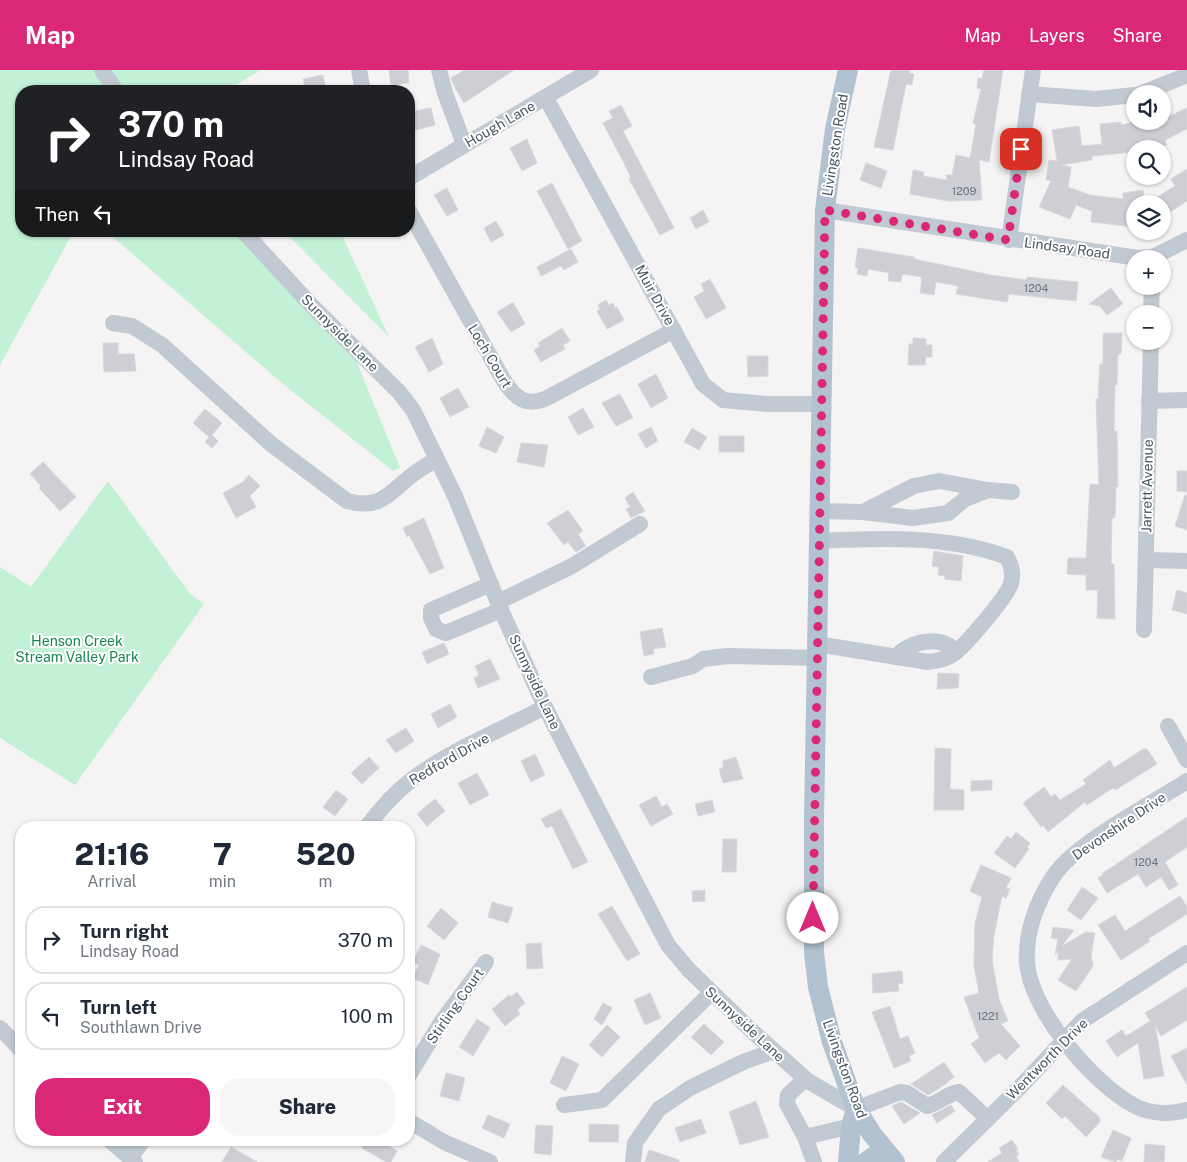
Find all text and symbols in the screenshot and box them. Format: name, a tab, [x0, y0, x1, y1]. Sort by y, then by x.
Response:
text: Map	[25, 21, 75, 49]
text: Map	[965, 25, 1001, 46]
text: Layers	[1029, 25, 1085, 46]
text: Share	[1113, 25, 1162, 46]
map controls	[1126, 85, 1171, 350]
button: sound	[1126, 85, 1171, 130]
street label: Livingston Road	[819, 93, 851, 197]
street label: Hough Lane	[462, 97, 538, 151]
text: 370 m	[118, 104, 224, 145]
icon: right	[35, 105, 100, 170]
pin	[1000, 128, 1042, 170]
icon: arrive	[1007, 135, 1035, 163]
button: search	[1126, 140, 1171, 185]
text: Lindsay Road	[118, 146, 254, 172]
house number: 1209	[952, 185, 976, 197]
button: layers	[1126, 195, 1171, 240]
icon: left	[89, 200, 117, 228]
text: Then	[35, 203, 79, 225]
street label: Lindsay Road	[1023, 234, 1111, 262]
button: +	[1126, 250, 1171, 295]
street label: Muir Drive	[632, 262, 678, 328]
house number: 1204	[1024, 282, 1048, 294]
street label: Sunnyside Lane	[298, 291, 382, 375]
button: −	[1126, 305, 1171, 350]
street label: Loch Court	[465, 321, 515, 391]
street label: Jarrett Avenue	[1138, 439, 1156, 533]
street label: Sunnyside Lane	[506, 632, 564, 732]
park label: Henson Creek Stream Valley Park	[15, 633, 139, 665]
street label: Redford Drive	[406, 730, 492, 788]
street label: Devonshire Drive	[1069, 789, 1169, 863]
text: 21:16	[74, 836, 149, 872]
text: 7	[213, 836, 232, 872]
text: 520	[295, 836, 356, 872]
house number: 1204	[1134, 856, 1158, 868]
text: Arrival	[87, 872, 137, 891]
text: min	[209, 872, 236, 891]
text: m	[319, 872, 332, 891]
position arrow	[786, 891, 838, 943]
text: Turn right	[80, 920, 169, 942]
icon: right	[37, 926, 65, 954]
text: 370 m	[338, 929, 393, 951]
text: Lindsay Road	[80, 942, 179, 961]
street label: Stirling Court	[423, 965, 487, 1047]
street label: Sunnyside Lane	[702, 983, 788, 1065]
text: Turn left	[80, 996, 157, 1018]
icon: left	[37, 1002, 65, 1030]
text: 100 m	[341, 1005, 393, 1027]
house number: 1221	[977, 1010, 999, 1022]
street label: Wentworth Drive	[1003, 1015, 1091, 1103]
text: Southlawn Drive	[80, 1018, 202, 1037]
street label: Livingston Road	[820, 1018, 870, 1120]
button: Exit	[35, 1078, 210, 1136]
button: Share	[220, 1078, 395, 1136]

